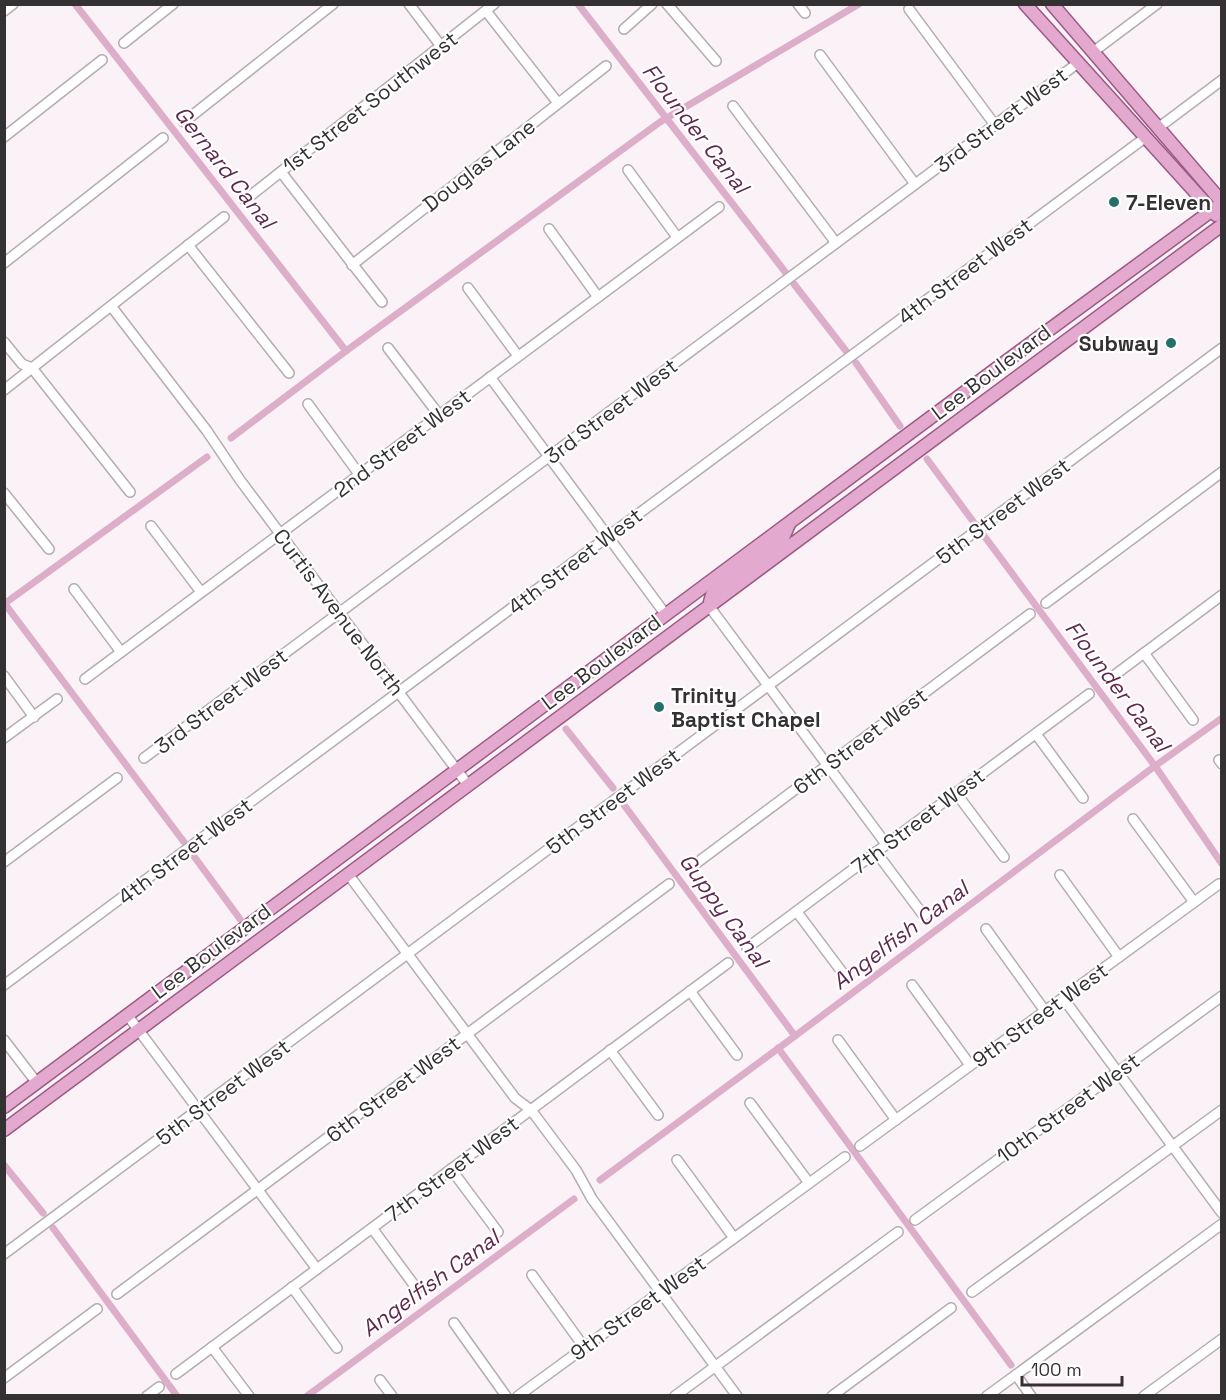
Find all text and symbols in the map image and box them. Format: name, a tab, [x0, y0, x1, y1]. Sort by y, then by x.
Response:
street label: 1st Street Southwest	[277, 25, 463, 179]
water label: Flounder Canal	[637, 57, 757, 201]
street label: 3rd Street West	[929, 61, 1073, 179]
water label: Gernard Canal	[168, 100, 283, 236]
street label: Douglas Lane	[417, 113, 541, 217]
place label: 7-Eleven	[1126, 189, 1211, 216]
marker: 7-Eleven	[1107, 195, 1121, 209]
street label: 4th Street West	[892, 212, 1038, 330]
street label: Lee Boulevard	[926, 318, 1056, 426]
place label: Subway	[1079, 330, 1159, 357]
marker: Subway	[1164, 336, 1178, 350]
street label: 3rd Street West	[539, 352, 683, 470]
street label: 2nd Street West	[328, 383, 476, 503]
street label: 5th Street West	[931, 452, 1075, 570]
street label: 4th Street West	[502, 502, 648, 620]
street label: Curtis Avenue North	[267, 523, 411, 701]
street label: Lee Boulevard	[536, 608, 666, 716]
water label: Flounder Canal	[1059, 615, 1178, 759]
street label: 3rd Street West	[149, 642, 293, 760]
place label: Trinity Baptist Chapel	[671, 682, 821, 733]
street label: 6th Street West	[788, 682, 932, 800]
marker: Trinity Baptist Chapel	[652, 700, 666, 714]
street label: 5th Street West	[541, 742, 685, 860]
street label: 7th Street West	[846, 762, 990, 880]
street label: 4th Street West	[112, 792, 258, 910]
water label: Guppy Canal	[673, 848, 776, 974]
water label: Angelfish Canal	[826, 873, 976, 995]
street label: Lee Boulevard	[146, 897, 276, 1005]
street label: 9th Street West	[967, 957, 1113, 1073]
street label: 6th Street West	[321, 1030, 465, 1148]
street label: 5th Street West	[151, 1033, 295, 1151]
street label: 10th Street West	[991, 1047, 1145, 1169]
street label: 7th Street West	[380, 1110, 524, 1228]
water label: Angelfish Canal	[356, 1222, 506, 1342]
street label: 9th Street West	[565, 1250, 711, 1366]
scale bar	[1022, 1349, 1122, 1387]
text: 100 m	[1031, 1358, 1082, 1381]

